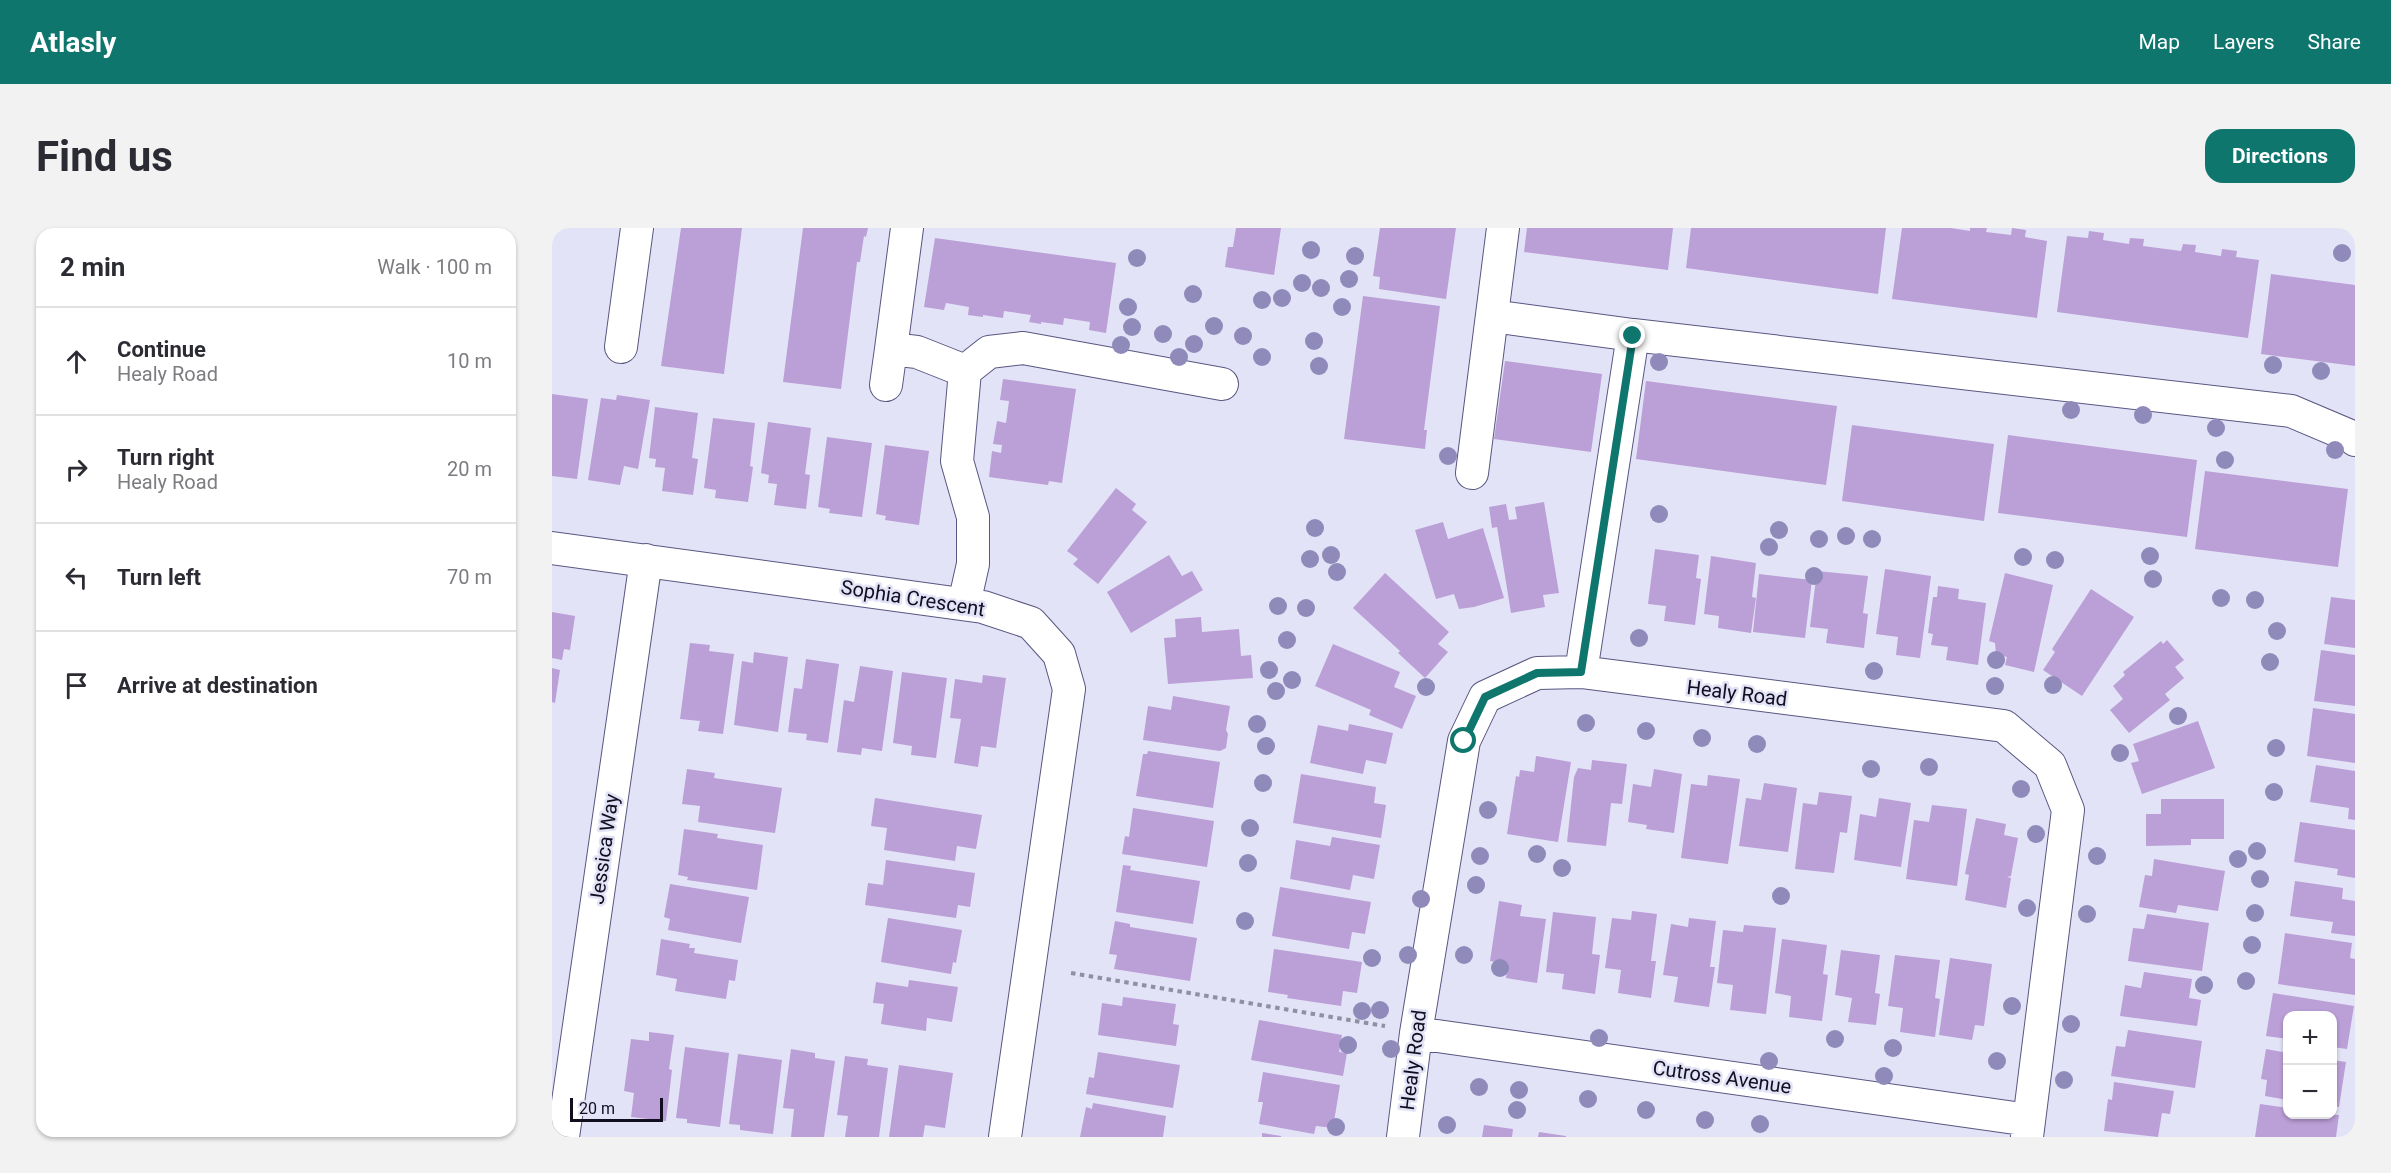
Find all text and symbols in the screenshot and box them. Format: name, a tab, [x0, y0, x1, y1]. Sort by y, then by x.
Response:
text: Atlasly	[30, 26, 116, 59]
text: Map	[2138, 30, 2180, 54]
text: Layers	[2213, 30, 2274, 54]
text: Share	[2307, 30, 2361, 54]
button: Directions	[2205, 129, 2355, 183]
text: Find us	[36, 132, 173, 181]
text: 2 min	[60, 252, 125, 282]
text: Walk · 100 m	[377, 255, 492, 279]
route end	[1619, 322, 1645, 348]
text: Continue	[117, 337, 206, 362]
icon: ahead	[60, 345, 93, 378]
text: 10 m	[447, 349, 492, 373]
text: Healy Road	[117, 362, 218, 386]
text: Turn right	[117, 445, 214, 470]
icon: right	[60, 453, 93, 486]
text: 20 m	[447, 457, 492, 481]
text: Healy Road	[117, 470, 218, 494]
icon: left	[60, 561, 93, 594]
text: Turn left	[117, 565, 201, 590]
text: 70 m	[447, 565, 492, 589]
street label: Sophia Crescent	[839, 575, 987, 621]
icon: arrive	[60, 669, 93, 702]
text: Arrive at destination	[117, 673, 318, 698]
street label: Healy Road	[1685, 675, 1789, 711]
route start	[1450, 727, 1476, 753]
street label: Jessica Way	[584, 792, 624, 906]
street label: Healy Road	[1395, 1008, 1431, 1112]
map controls	[2283, 1011, 2337, 1119]
button: +	[2283, 1011, 2337, 1065]
street label: Cutross Avenue	[1651, 1055, 1793, 1099]
button: −	[2283, 1065, 2337, 1119]
scale bar	[570, 1095, 663, 1122]
text: 20 m	[579, 1099, 615, 1118]

